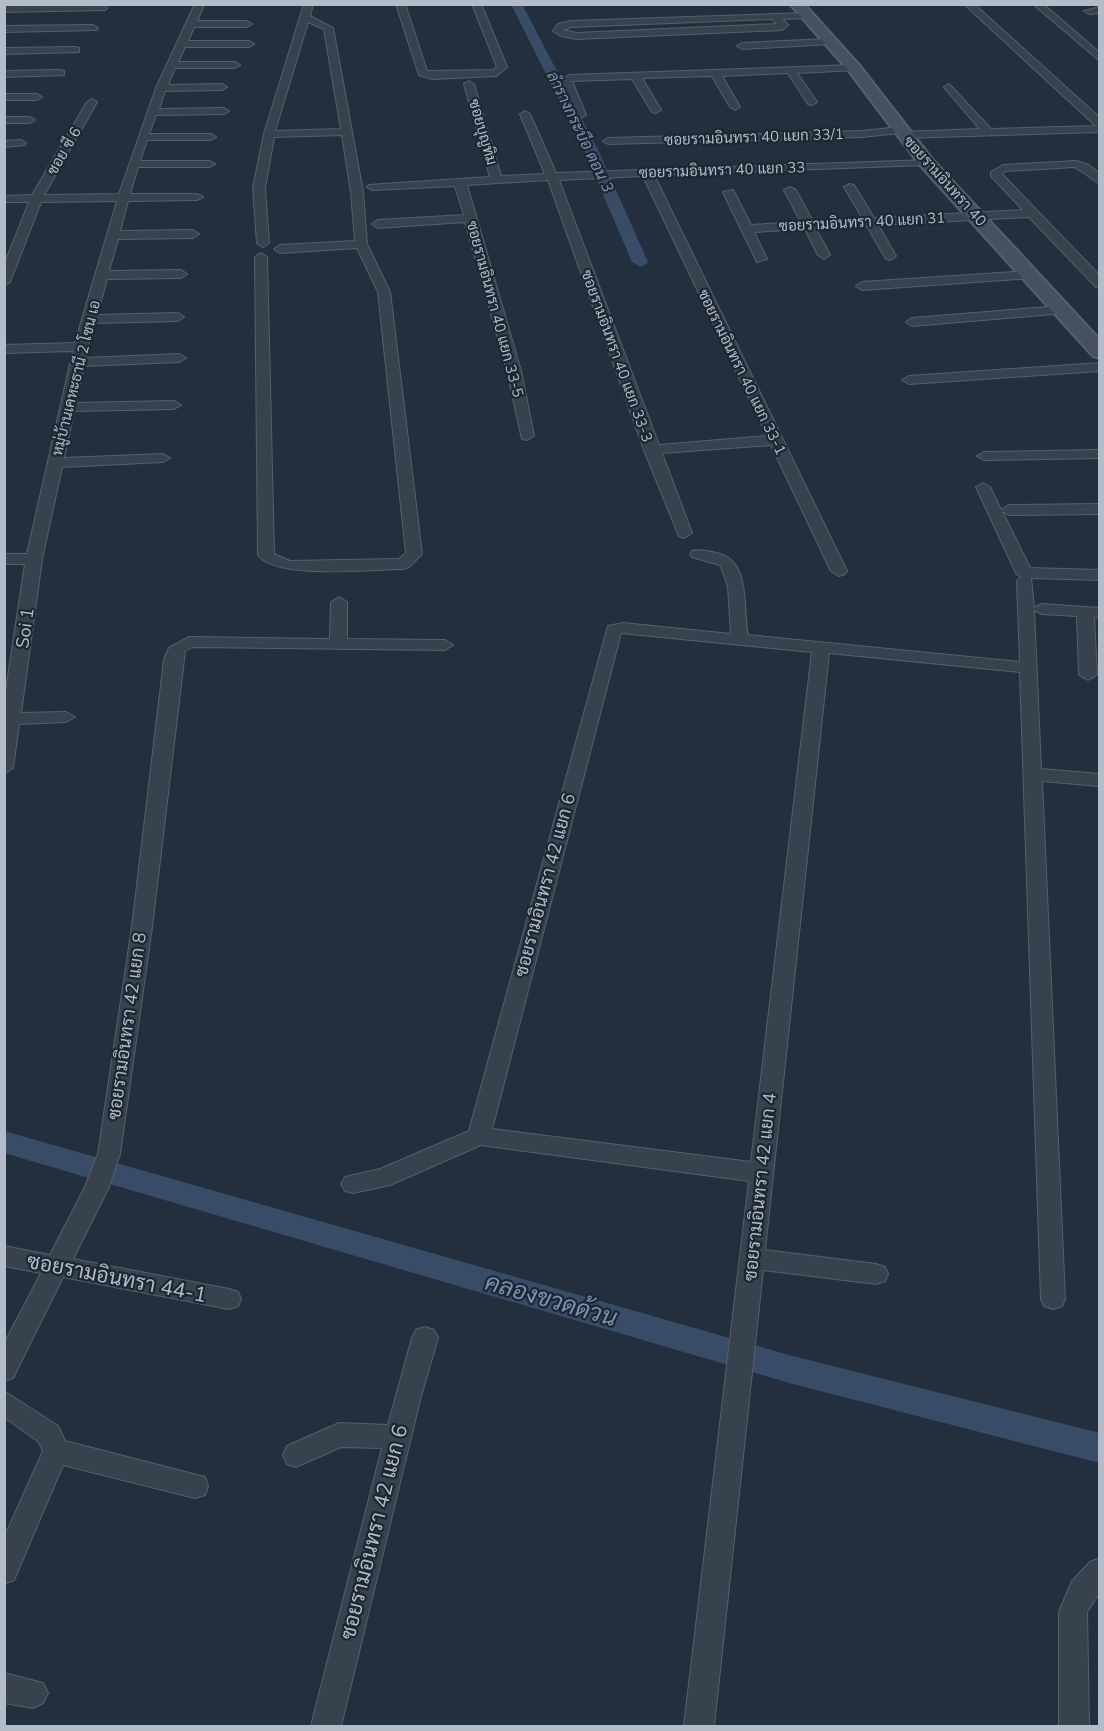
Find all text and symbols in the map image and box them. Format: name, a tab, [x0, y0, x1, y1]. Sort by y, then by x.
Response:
water label: ลำรางกระบือ ตอน 3	[541, 67, 620, 196]
street label: ซอยบุญทิม	[463, 97, 502, 168]
street label: ซอย ซี 6	[42, 123, 86, 179]
street label: ซอยรามอินทรา 40 แยก 33/1	[664, 124, 844, 150]
street label: ซอยรามอินทรา 40	[899, 132, 991, 230]
street label: ซอยรามอินทรา 40 แยก 33	[638, 157, 806, 183]
street label: ซอยรามอินทรา 40 แยก 31	[778, 208, 946, 236]
street label: ซอยรามอินทรา 40 แยก 33-5	[462, 219, 528, 399]
street label: ซอยรามอินทรา 40 แยก 33-3	[576, 267, 658, 445]
street label: ซอยรามอินทรา 40 แยก 33-1	[693, 286, 791, 458]
street label: หมู่บ้านเคหะธานี 2 โซน เอ	[47, 298, 105, 458]
street label: Soi 1	[10, 606, 40, 650]
street label: ซอยรามอินทรา 42 แยก 6	[509, 791, 581, 979]
street label: ซอยรามอินทรา 42 แยก 8	[102, 931, 152, 1121]
street label: ซอยรามอินทรา 42 แยก 4	[738, 1092, 782, 1282]
street label: ซอยรามอินทรา 44-1	[25, 1247, 209, 1309]
water label: คลองขวดด้วน	[481, 1266, 621, 1334]
street label: ซอยรามอินทรา 42 แยก 6	[334, 1422, 414, 1642]

